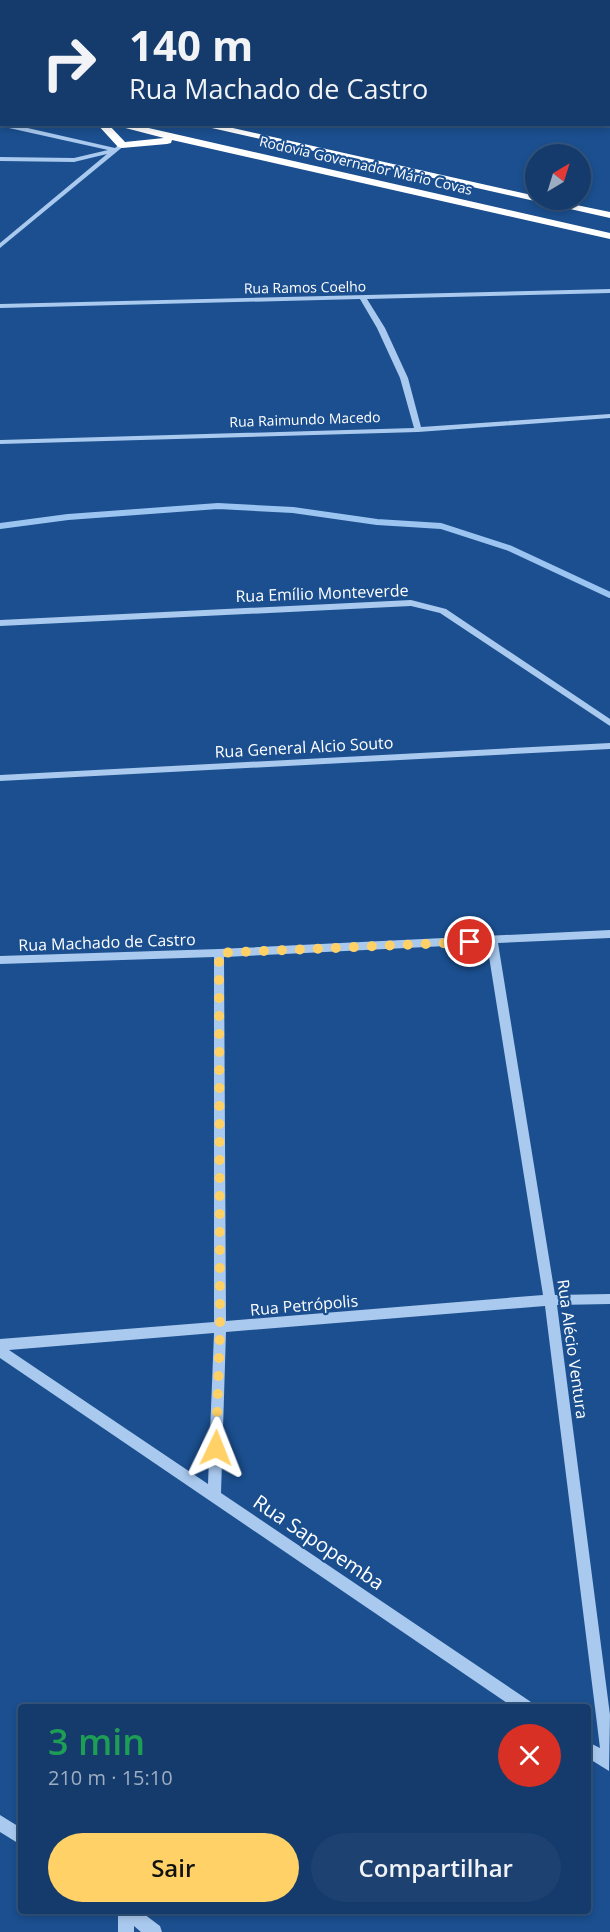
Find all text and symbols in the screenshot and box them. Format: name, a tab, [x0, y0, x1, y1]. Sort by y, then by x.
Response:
text: 140 m	[129, 16, 253, 73]
icon: right	[30, 24, 108, 102]
text: Rua Machado de Castro	[129, 70, 428, 107]
street label: Rodovia Governador Mário Covas	[258, 131, 475, 199]
north arrow	[525, 144, 591, 210]
map controls	[525, 144, 591, 210]
street label: Rua Ramos Coelho	[244, 276, 366, 298]
street label: Rua Raimundo Macedo	[229, 407, 381, 431]
street label: Rua Emílio Monteverde	[235, 579, 409, 607]
street label: Rua General Alcio Souto	[214, 731, 394, 763]
pin	[444, 916, 495, 967]
icon: arrive	[453, 925, 486, 958]
street label: Rua Machado de Castro	[18, 928, 196, 956]
street label: Rua Alécio Ventura	[552, 1278, 594, 1420]
street label: Rua Petrópolis	[249, 1289, 359, 1321]
position arrow	[184, 1416, 248, 1480]
street label: Rua Sapopemba	[248, 1488, 390, 1596]
text: 3 min	[48, 1717, 145, 1766]
button: close	[498, 1724, 561, 1787]
text: 210 m · 15:10	[48, 1764, 173, 1791]
button: Sair	[48, 1833, 299, 1902]
button: Compartilhar	[311, 1833, 561, 1902]

